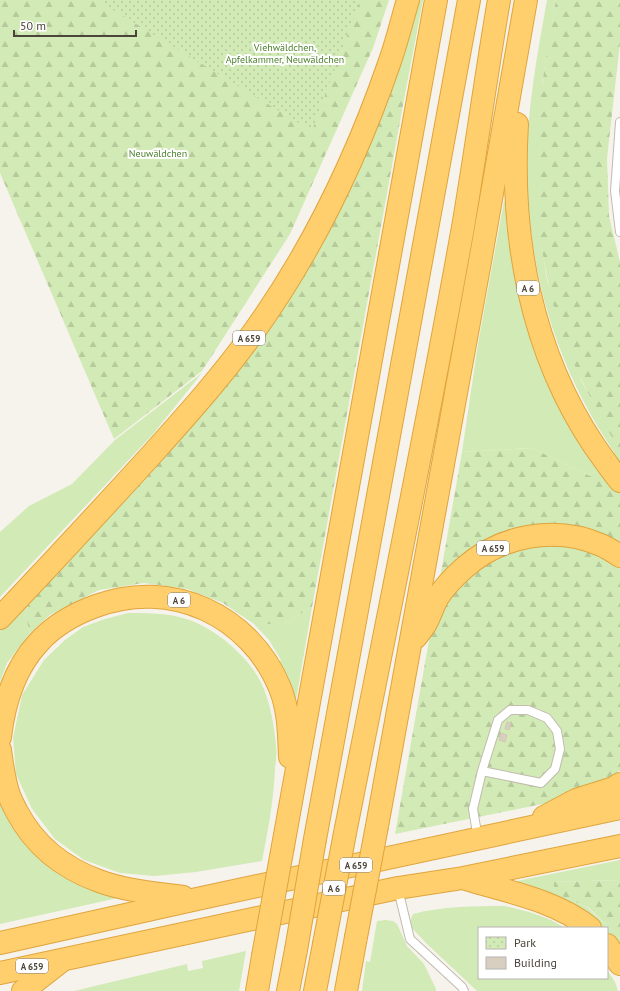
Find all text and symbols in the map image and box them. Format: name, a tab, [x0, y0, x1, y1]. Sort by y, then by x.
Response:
scale bar	[14, 12, 136, 38]
text: 50 m	[20, 18, 46, 33]
park label: Viehwäldchen, Apfelkammer, Neuwäldchen	[226, 41, 344, 66]
park label: Neuwäldchen	[129, 147, 187, 160]
road number: A 6	[517, 281, 539, 295]
road number: A 659	[233, 331, 265, 345]
road number: A 659	[477, 541, 509, 555]
road number: A 6	[168, 593, 190, 607]
road number: A 659	[340, 858, 372, 872]
road number: A 6	[323, 881, 345, 895]
legend	[478, 927, 608, 979]
text: Park	[514, 935, 536, 950]
text: Building	[514, 955, 557, 970]
road number: A 659	[16, 959, 48, 973]

